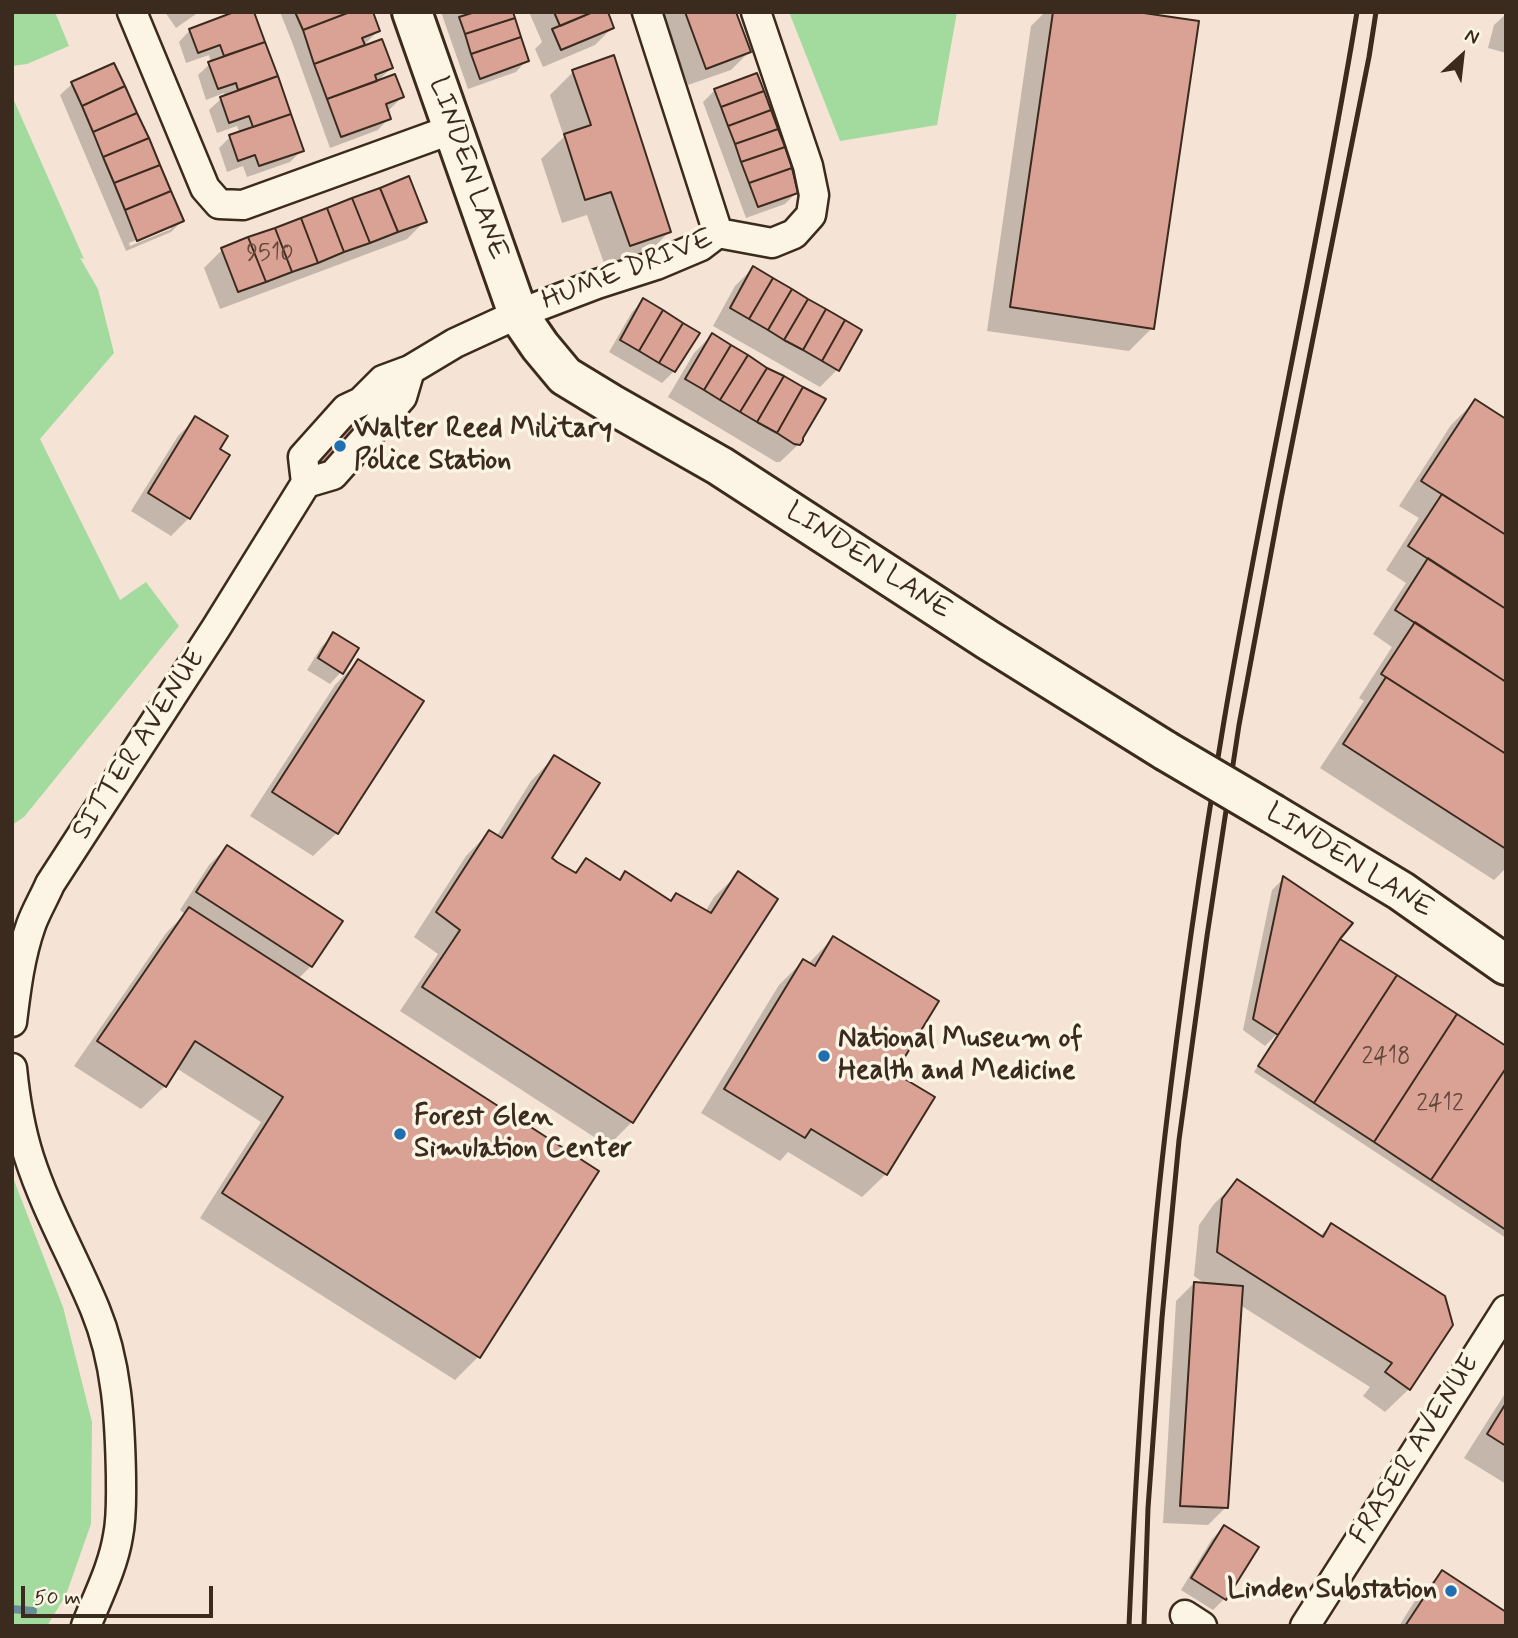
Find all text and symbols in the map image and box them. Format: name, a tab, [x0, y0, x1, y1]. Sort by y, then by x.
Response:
north arrow	[1427, 21, 1497, 91]
text: N	[1460, 23, 1483, 51]
street label: LINDEN LANE	[420, 73, 514, 265]
street label: HUME DRIVE	[538, 223, 718, 319]
house number: 9510	[246, 241, 294, 269]
place label: Walter Reed Military Police Station	[354, 413, 612, 479]
marker: Walter Reed Military Police Station	[332, 438, 348, 454]
street label: LINDEN LANE	[779, 496, 957, 628]
street label: SITTER AVENUE	[66, 644, 214, 846]
street label: LINDEN LANE	[1259, 797, 1439, 927]
place label: National Museum of Health and Medicine	[838, 1023, 1083, 1089]
house number: 2418	[1361, 1044, 1411, 1072]
marker: National Museum of Health and Medicine	[816, 1048, 832, 1064]
house number: 2412	[1416, 1091, 1464, 1119]
place label: Forest Glen Simulation Center	[414, 1101, 632, 1167]
marker: Forest Glen Simulation Center	[392, 1126, 408, 1142]
street label: FRASER AVENUE	[1344, 1349, 1488, 1551]
scale bar	[24, 1572, 217, 1616]
place label: Linden Substation	[1227, 1574, 1437, 1608]
marker: Linden Substation	[1443, 1583, 1459, 1599]
text: 50 m	[34, 1584, 81, 1612]

